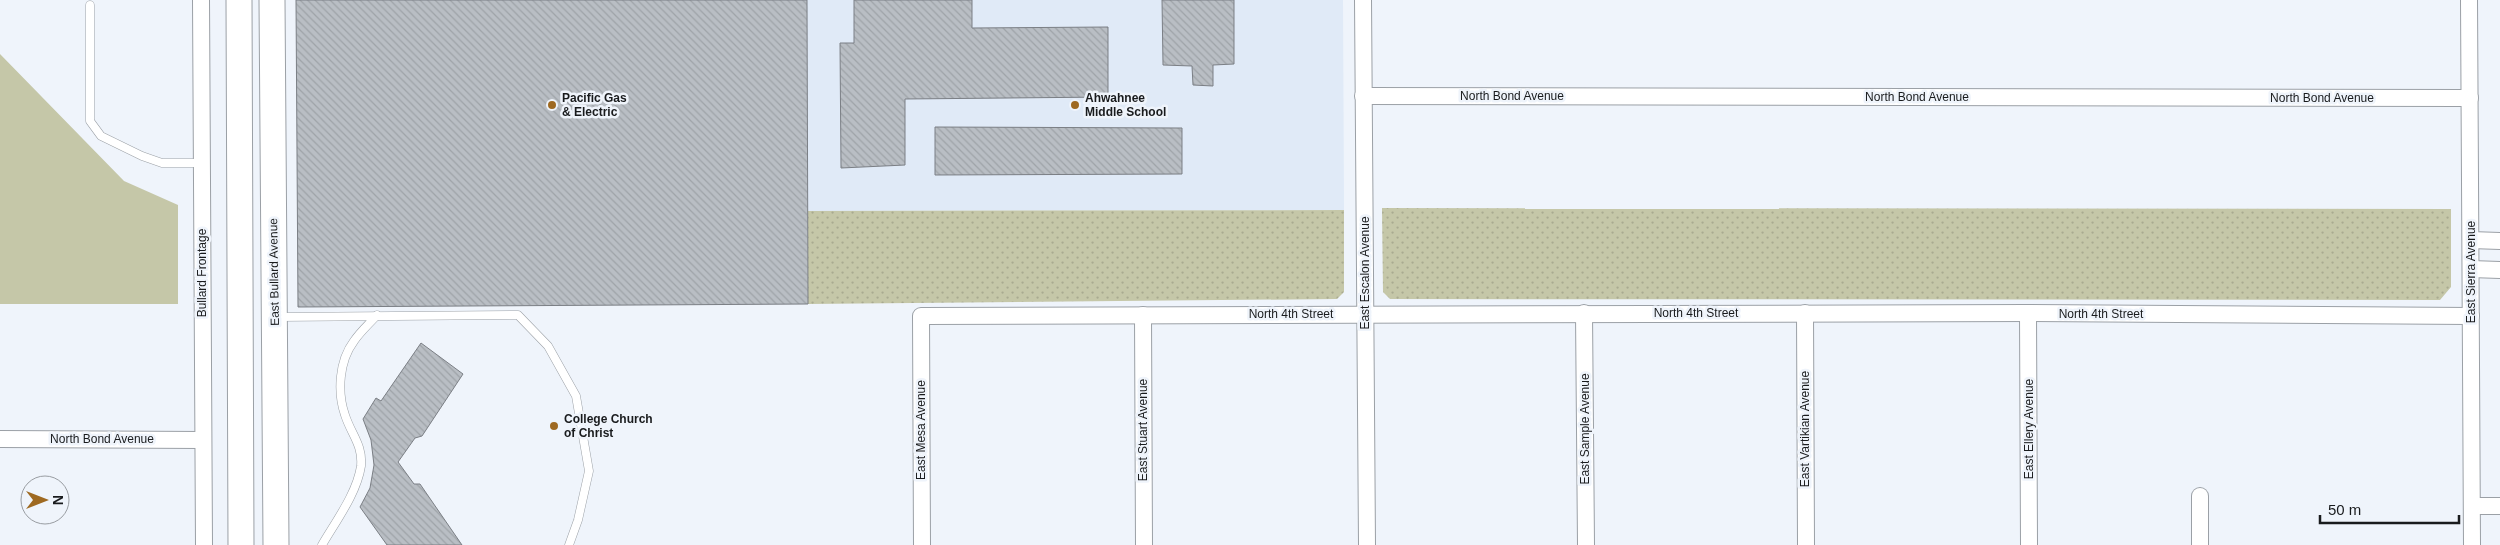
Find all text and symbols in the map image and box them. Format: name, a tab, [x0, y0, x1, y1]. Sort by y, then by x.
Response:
street label: North Bond Avenue	[1460, 89, 1564, 103]
street label: North Bond Avenue	[1865, 90, 1969, 104]
place label: Pacific Gas & Electric	[562, 91, 627, 119]
place label: Ahwahnee Middle School	[1085, 91, 1166, 119]
street label: North Bond Avenue	[2270, 91, 2374, 105]
marker: Pacific Gas & Electric	[546, 99, 558, 111]
marker: Ahwahnee Middle School	[1069, 99, 1081, 111]
street label: East Escalon Avenue	[1358, 216, 1372, 330]
street label: East Bullard Avenue	[266, 218, 282, 326]
street label: East Sierra Avenue	[2464, 220, 2478, 323]
street label: Bullard Frontage	[195, 228, 209, 317]
street label: North 4th Street	[1654, 306, 1739, 320]
street label: North 4th Street	[1249, 307, 1334, 321]
street label: North 4th Street	[2059, 307, 2144, 321]
street label: East Vartikian Avenue	[1798, 371, 1812, 487]
street label: East Sample Avenue	[1578, 373, 1592, 485]
street label: East Stuart Avenue	[1136, 378, 1150, 481]
street label: East Ellery Avenue	[2022, 378, 2036, 479]
street label: East Mesa Avenue	[914, 380, 928, 480]
place label: College Church of Christ	[564, 412, 653, 440]
marker: College Church of Christ	[548, 420, 560, 432]
street label: North Bond Avenue	[50, 432, 154, 446]
north arrow	[20, 475, 70, 525]
scale bar	[2320, 492, 2459, 524]
text: N	[50, 495, 66, 505]
text: 50 m	[2328, 501, 2361, 518]

